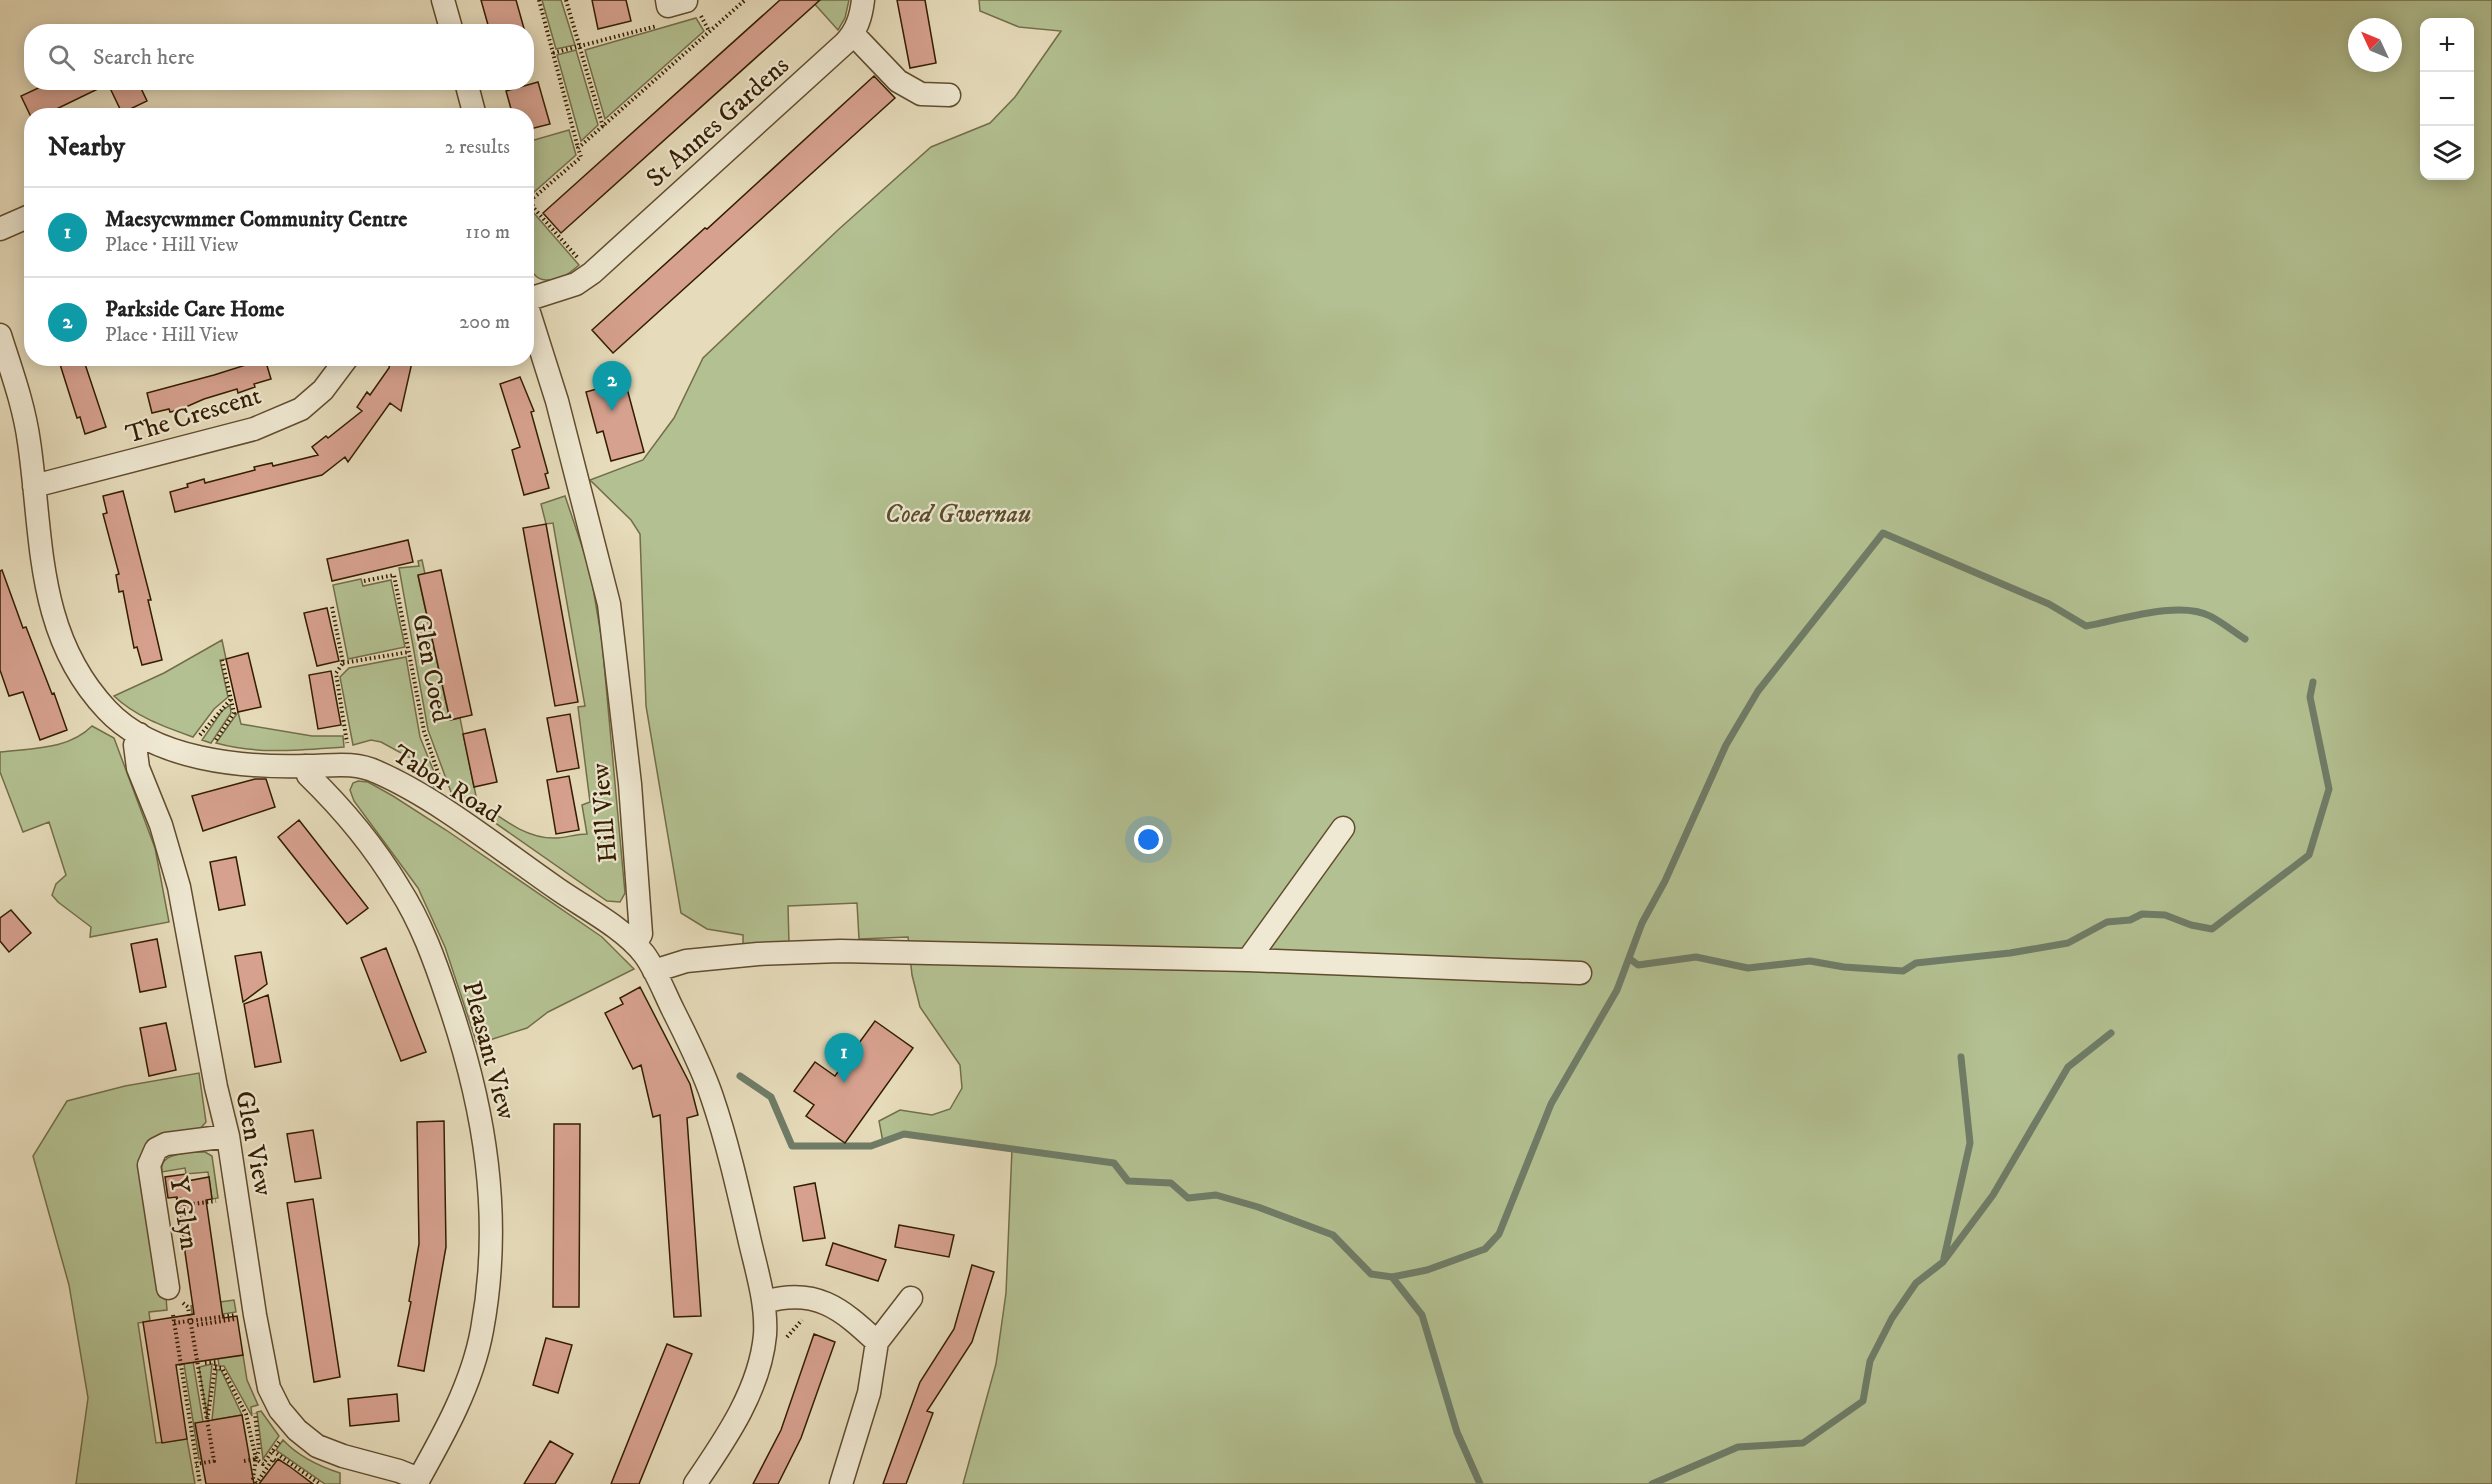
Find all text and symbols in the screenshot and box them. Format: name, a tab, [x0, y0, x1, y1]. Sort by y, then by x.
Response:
north arrow	[2348, 18, 2402, 72]
map controls	[2420, 18, 2474, 180]
button: +	[2420, 18, 2474, 72]
search box	[24, 24, 534, 90]
icon: search	[45, 41, 78, 74]
text: Search here	[93, 44, 195, 71]
street label: St Annes Gardens	[640, 49, 796, 195]
button: −	[2420, 72, 2474, 126]
button: layers	[2420, 126, 2474, 180]
text: Nearby	[48, 131, 125, 164]
text: 2 results	[445, 135, 510, 160]
text: Maesycwmmer Community Centre	[105, 206, 407, 233]
text: 1	[64, 220, 71, 245]
text: 110 m	[465, 220, 510, 245]
text: Place · Hill View	[105, 233, 238, 258]
text: Parkside Care Home	[105, 296, 284, 323]
text: 2	[63, 310, 72, 335]
text: 200 m	[459, 310, 510, 335]
text: Place · Hill View	[105, 323, 238, 348]
pin: 2	[592, 362, 632, 411]
street label: The Crescent	[122, 379, 265, 452]
park label: Coed Gwernau	[885, 498, 1031, 531]
street label: Glen Coed	[404, 611, 457, 725]
street label: Tabor Road	[386, 738, 507, 831]
street label: Hill View	[584, 761, 625, 864]
your location	[1134, 825, 1163, 854]
street label: Pleasant View	[454, 978, 523, 1124]
pin: 1	[824, 1034, 864, 1083]
street label: Glen View	[227, 1088, 280, 1199]
street label: Y Glyn	[161, 1174, 206, 1253]

